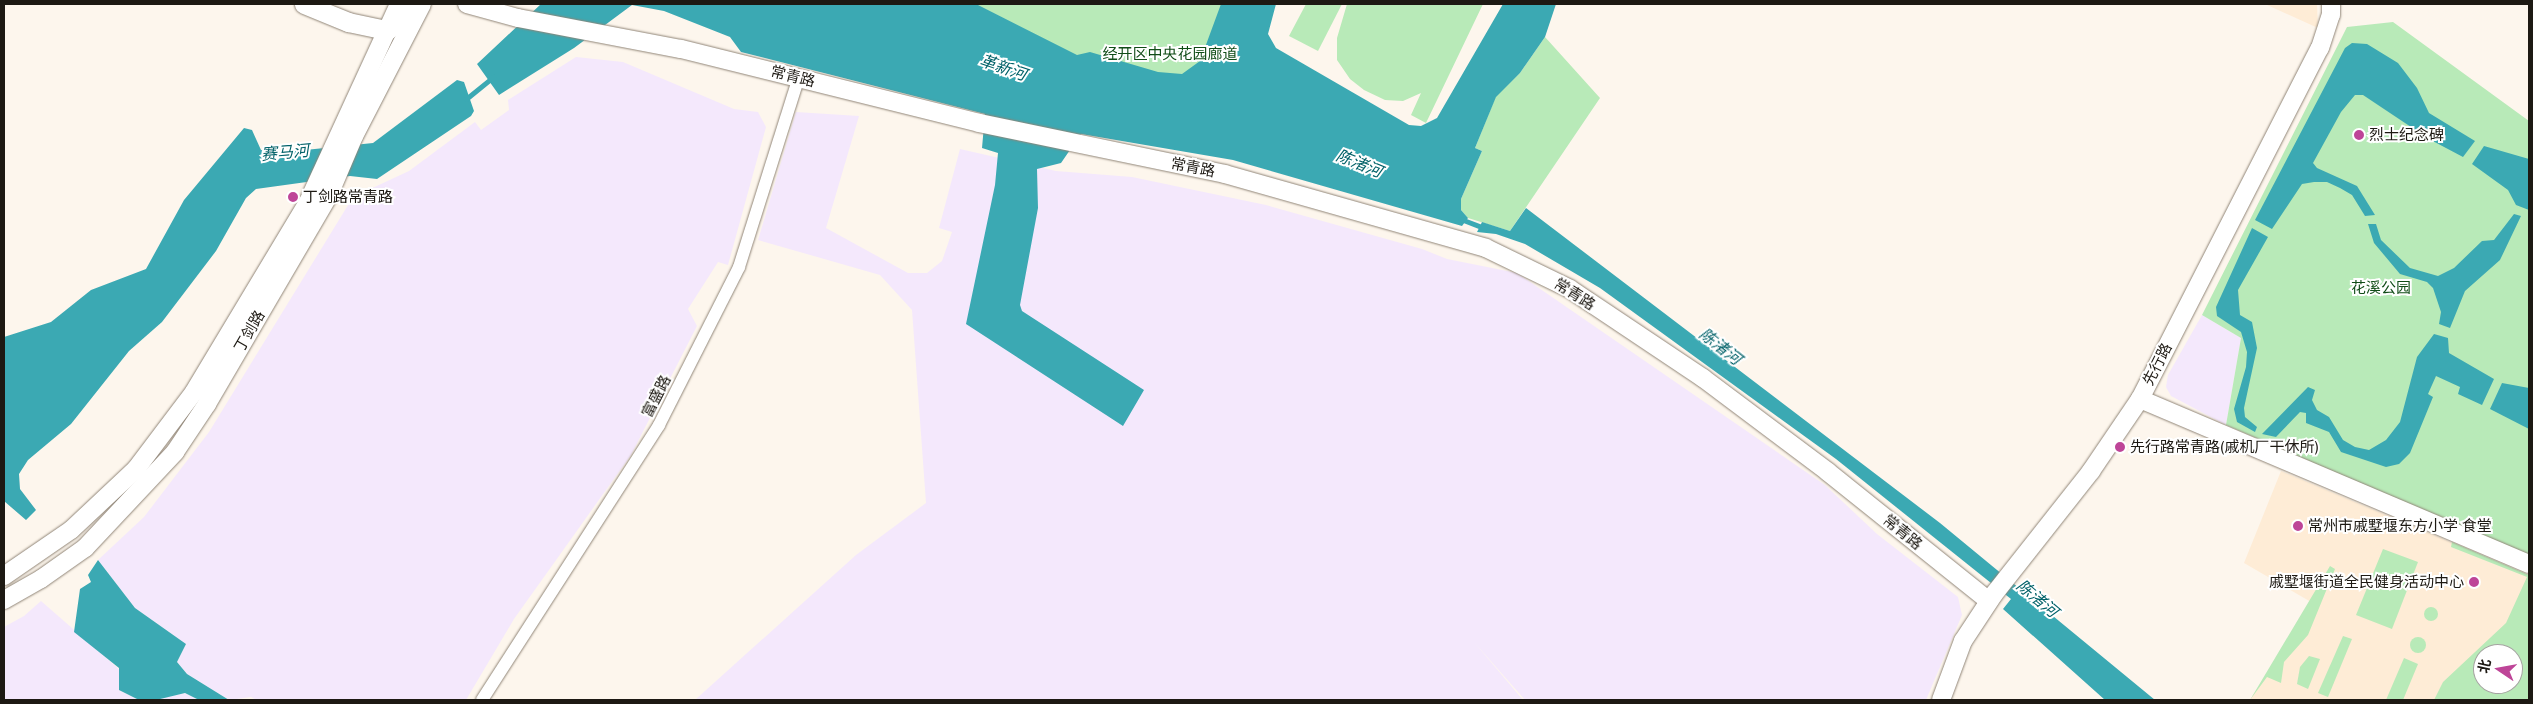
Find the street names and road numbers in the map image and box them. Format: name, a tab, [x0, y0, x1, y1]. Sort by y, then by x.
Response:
street label: 常青路	[769, 62, 817, 90]
street label: 常青路	[1169, 154, 1217, 180]
street label: 常青路	[1551, 274, 1599, 314]
street label: 丁剑路	[230, 307, 268, 355]
street label: 先行路	[2139, 340, 2175, 388]
street label: 富盛路	[638, 372, 674, 420]
street label: 常青路	[1880, 511, 1926, 553]

